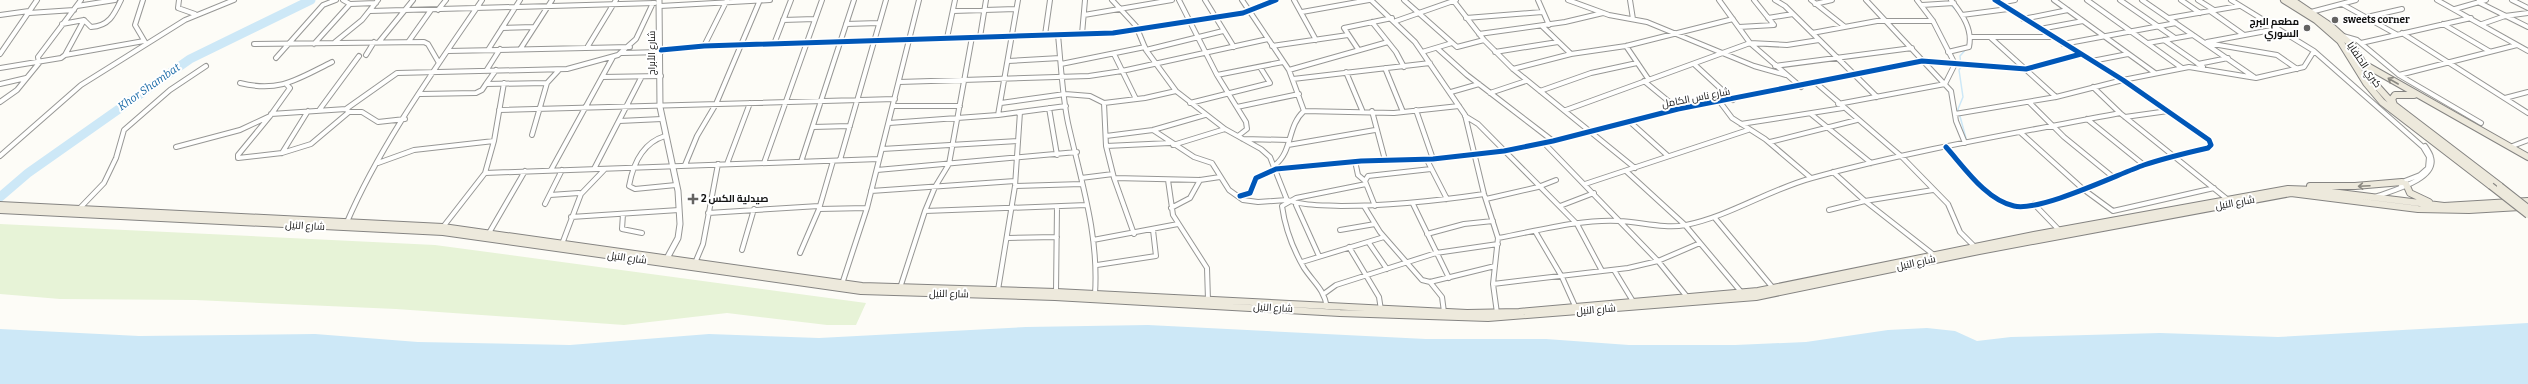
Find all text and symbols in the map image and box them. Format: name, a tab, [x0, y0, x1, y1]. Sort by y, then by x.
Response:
place label: sweets corner	[2343, 14, 2410, 26]
marker: sweets corner	[2330, 15, 2340, 25]
place label: مطعم البرج السوري	[2249, 16, 2299, 42]
marker: مطعم البرج السوري	[2302, 23, 2312, 33]
street label: شارع الأبراج	[646, 31, 658, 75]
street label: كبري الحلفايا	[2343, 40, 2384, 91]
water label: Khor Shambat	[115, 61, 183, 113]
one-way arrow	[2387, 76, 2399, 84]
street label: شارع ناس الكامل	[1661, 85, 1731, 111]
one-way arrow	[2358, 182, 2371, 190]
place label: صيدلية الكس 2	[701, 193, 768, 205]
marker: صيدلية الكس 2	[688, 194, 698, 204]
street label: شارع النيل	[2214, 194, 2256, 212]
street label: شارع النيل	[285, 219, 325, 233]
street label: شارع النيل	[607, 249, 647, 267]
street label: شارع النيل	[1895, 253, 1937, 273]
street label: شارع النيل	[929, 288, 969, 300]
street label: شارع النيل	[1253, 301, 1293, 315]
street label: شارع النيل	[1576, 302, 1616, 318]

